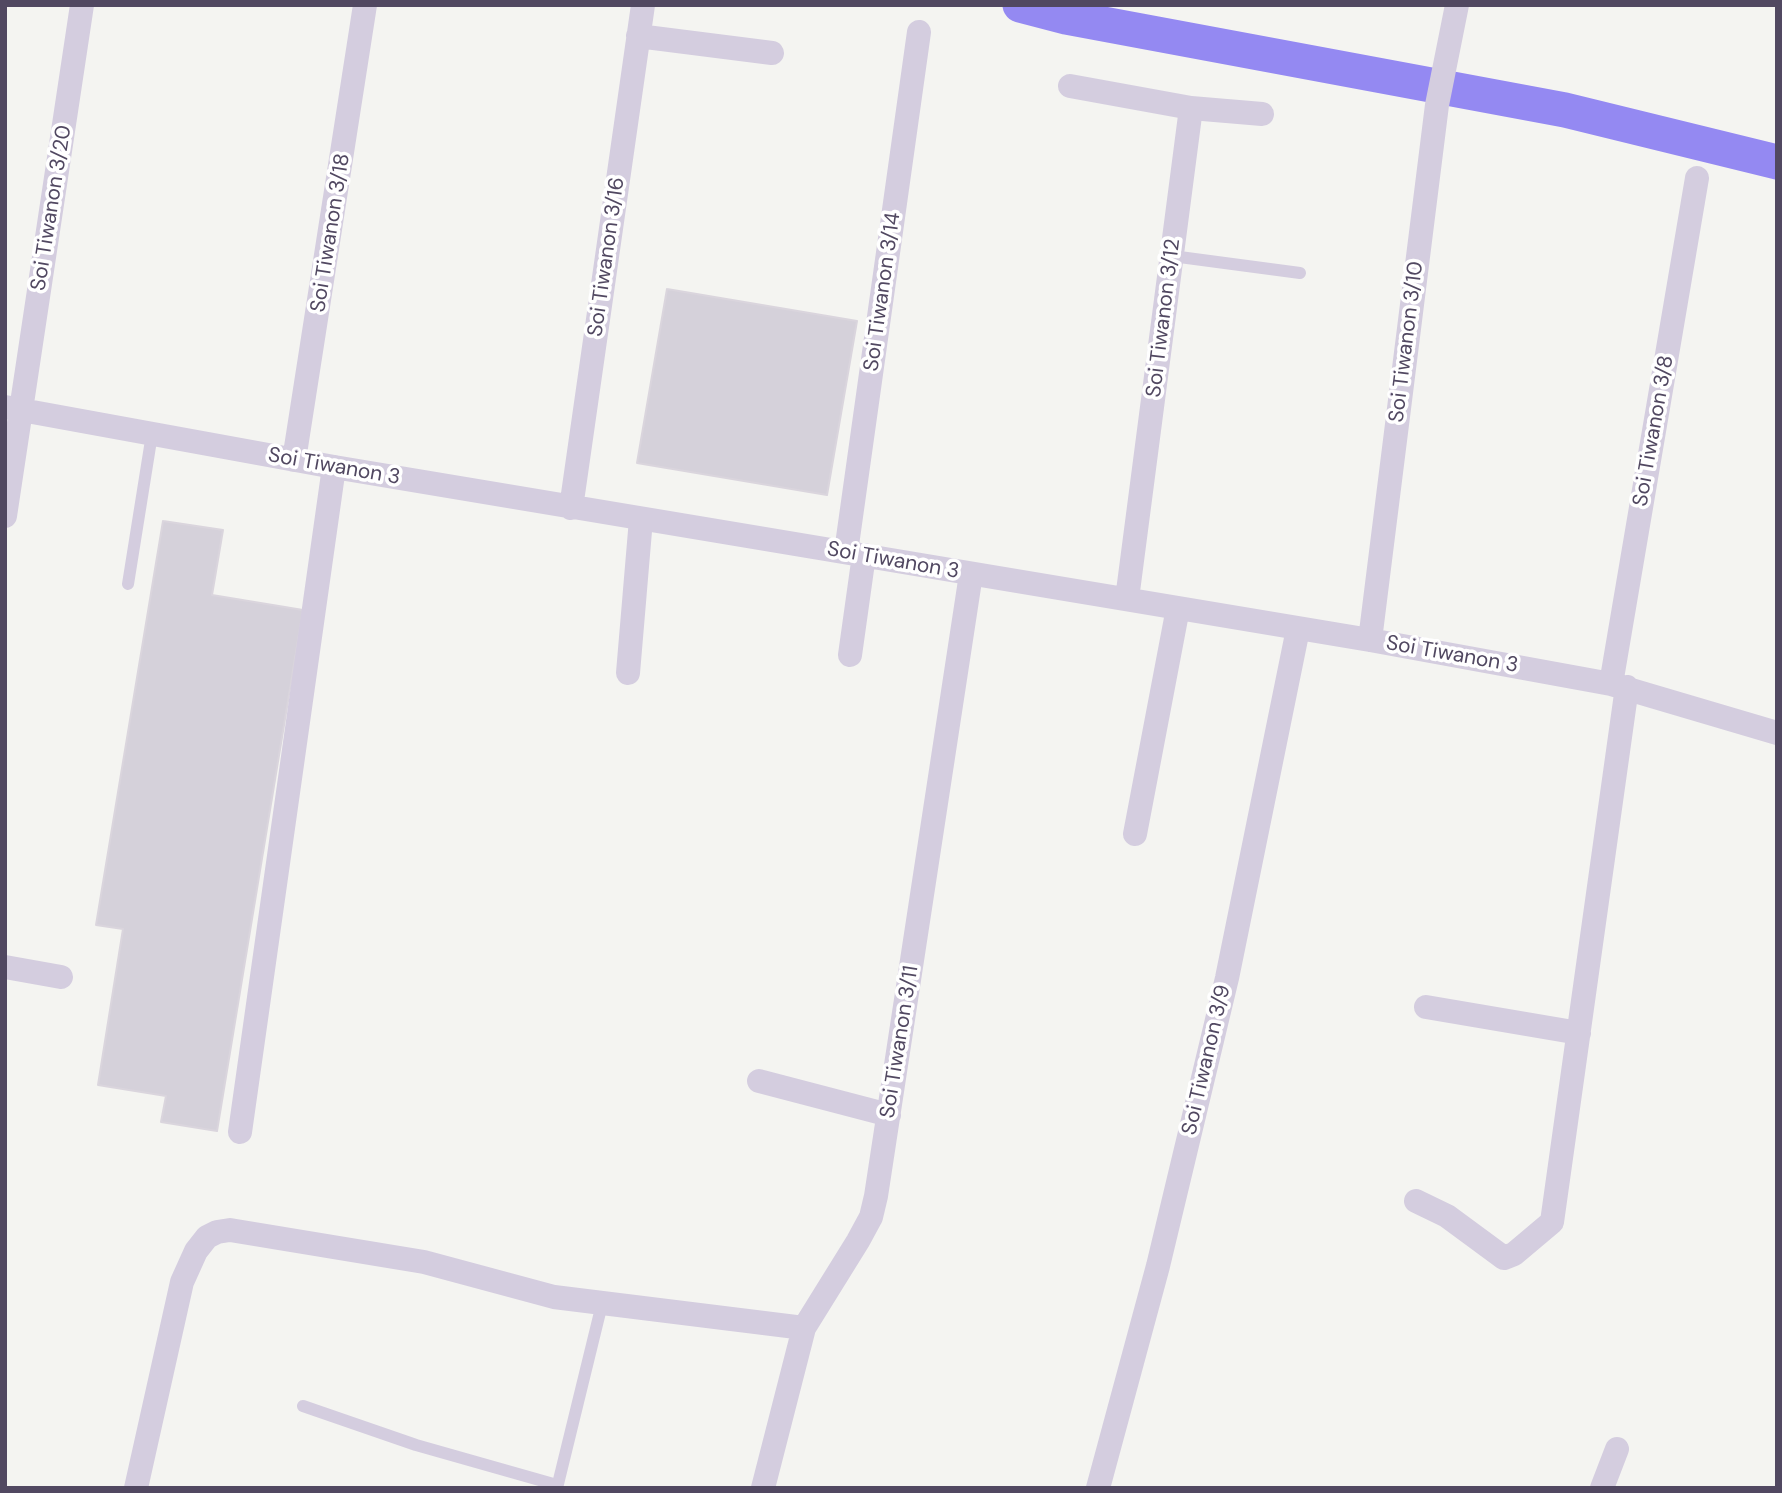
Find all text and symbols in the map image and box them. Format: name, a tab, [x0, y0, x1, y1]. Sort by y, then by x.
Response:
street label: Soi Tiwanon 3/20	[26, 123, 78, 293]
street label: Soi Tiwanon 3/18	[306, 152, 356, 314]
street label: Soi Tiwanon 3/16	[583, 176, 631, 338]
street label: Soi Tiwanon 3/14	[859, 211, 907, 373]
street label: Soi Tiwanon 3/12	[1142, 237, 1186, 399]
street label: Soi Tiwanon 3/10	[1385, 260, 1429, 424]
street label: Soi Tiwanon 3/8	[1628, 353, 1680, 509]
street label: Soi Tiwanon 3	[266, 443, 402, 491]
street label: Soi Tiwanon 3	[825, 537, 961, 585]
street label: Soi Tiwanon 3	[1384, 631, 1520, 679]
street label: Soi Tiwanon 3/11	[876, 964, 924, 1120]
street label: Soi Tiwanon 3/9	[1177, 982, 1237, 1138]

